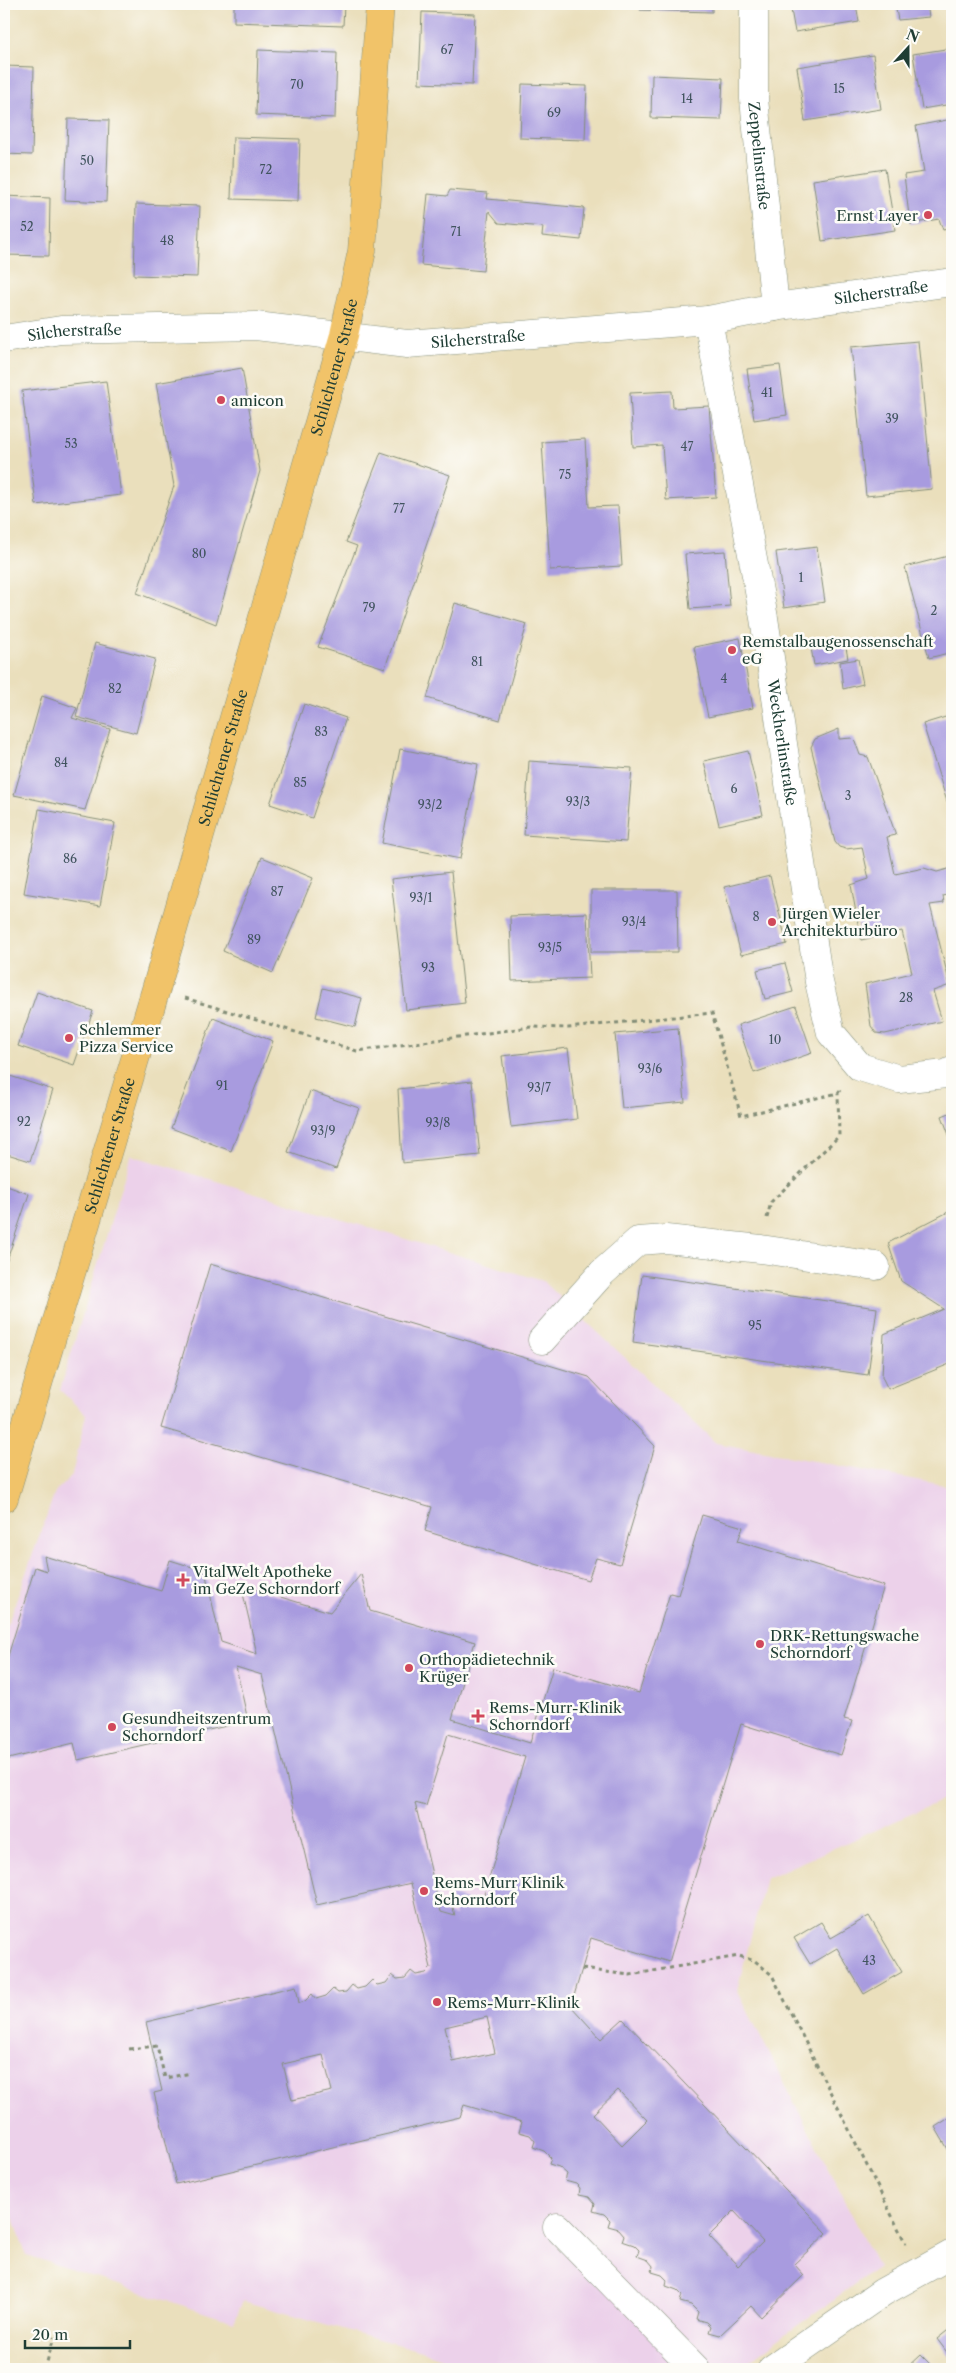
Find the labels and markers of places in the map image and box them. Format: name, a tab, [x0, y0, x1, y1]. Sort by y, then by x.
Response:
place label: Ernst Layer	[836, 206, 919, 225]
marker: Ernst Layer	[922, 209, 934, 221]
place label: amicon	[231, 391, 285, 410]
marker: amicon	[215, 394, 227, 406]
place label: Remstalbaugenossenschaft eG	[742, 632, 934, 668]
marker: Remstalbaugenossenschaft eG	[726, 644, 738, 656]
place label: Jürgen Wieler Architekturbüro	[780, 904, 898, 940]
marker: Jürgen Wieler Architekturbüro	[766, 916, 778, 928]
place label: Schlemmer Pizza Service	[79, 1020, 173, 1056]
marker: Schlemmer Pizza Service	[63, 1032, 75, 1044]
place label: VitalWelt Apotheke im GeZe Schorndorf	[192, 1562, 341, 1598]
marker: VitalWelt Apotheke im GeZe Schorndorf	[177, 1574, 189, 1586]
place label: DRK-Rettungswache Schorndorf	[770, 1626, 919, 1662]
marker: DRK-Rettungswache Schorndorf	[754, 1638, 766, 1650]
place label: Orthopädietechnik Krüger	[419, 1650, 556, 1686]
marker: Orthopädietechnik Krüger	[403, 1662, 415, 1674]
place label: Rems-Murr-Klinik Schorndorf	[489, 1698, 623, 1734]
place label: Gesundheitszentrum Schorndorf	[122, 1709, 271, 1745]
marker: Rems-Murr-Klinik Schorndorf	[471, 1709, 485, 1723]
marker: Gesundheitszentrum Schorndorf	[106, 1721, 118, 1733]
place label: Rems-Murr Klinik Schorndorf	[434, 1873, 566, 1909]
marker: Rems-Murr Klinik Schorndorf	[418, 1885, 430, 1897]
place label: Rems-Murr-Klinik	[447, 1993, 581, 2012]
marker: Rems-Murr-Klinik	[431, 1996, 443, 2008]

